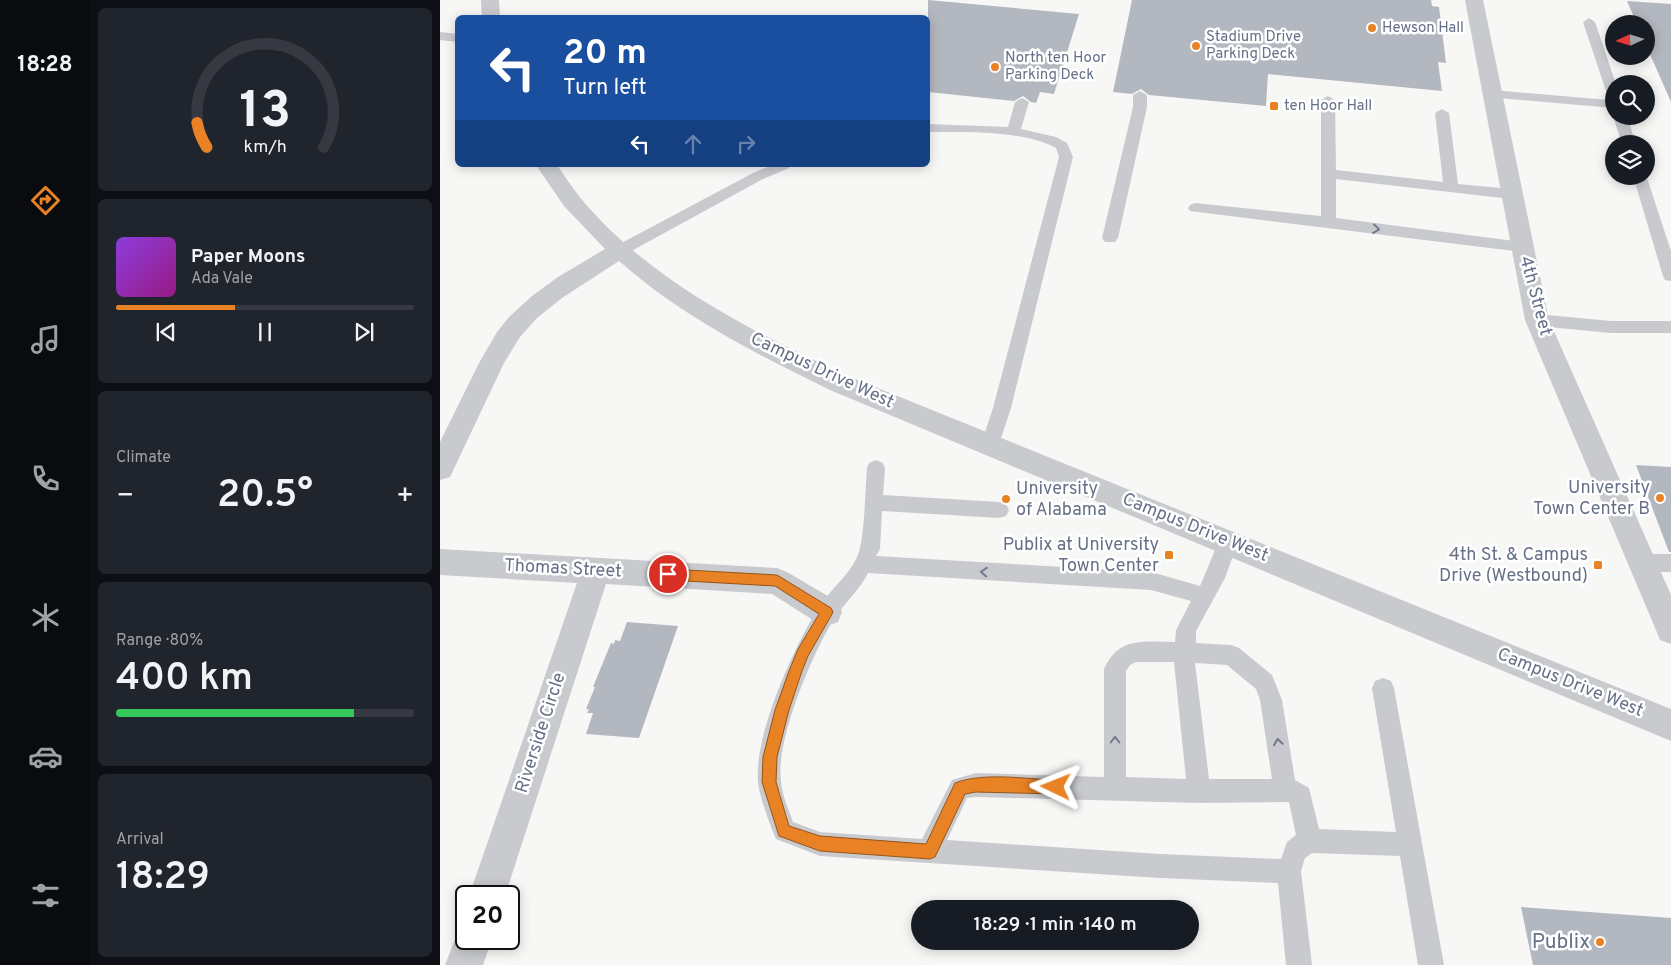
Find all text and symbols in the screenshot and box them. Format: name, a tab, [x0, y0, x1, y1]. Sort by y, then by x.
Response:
north arrow	[1605, 15, 1655, 65]
map controls	[1605, 15, 1655, 185]
place label: Hewson Hall	[1382, 19, 1464, 38]
marker: Hewson Hall	[1366, 22, 1378, 34]
place label: Stadium Drive Parking Deck	[1206, 28, 1301, 64]
text: 20 m	[563, 32, 647, 76]
icon: left	[480, 35, 545, 100]
marker: Stadium Drive Parking Deck	[1190, 40, 1202, 52]
place label: North ten Hoor Parking Deck	[1005, 49, 1106, 85]
text: 18:28	[17, 52, 73, 79]
marker: North ten Hoor Parking Deck	[989, 61, 1001, 73]
text: Turn left	[563, 75, 646, 102]
button: search	[1605, 75, 1655, 125]
text: 13	[239, 80, 291, 146]
place label: ten Hoor Hall	[1284, 97, 1372, 116]
marker: ten Hoor Hall	[1268, 100, 1280, 112]
icon: left	[626, 130, 654, 158]
icon: ahead	[679, 130, 707, 158]
icon: right	[732, 130, 760, 158]
button: layers	[1605, 135, 1655, 185]
text: km/h	[243, 136, 287, 159]
icon: directions	[28, 183, 63, 218]
one-way arrow	[1372, 224, 1380, 234]
text: Paper Moons	[191, 245, 305, 269]
street label: 4th Street	[1513, 254, 1557, 338]
text: Ada Vale	[191, 269, 253, 289]
icon: previous	[152, 318, 180, 346]
icon: pause	[251, 318, 279, 346]
icon: next	[350, 318, 378, 346]
icon: music	[28, 322, 63, 357]
street label: Campus Drive West	[747, 328, 897, 414]
text: Climate	[116, 448, 171, 468]
icon: phone	[28, 461, 63, 496]
text: 20.5°	[217, 472, 313, 521]
place label: University Town Center B	[1533, 477, 1650, 521]
place label: University of Alabama	[1016, 478, 1107, 522]
text: −	[116, 479, 134, 515]
text: +	[396, 479, 414, 515]
street label: Campus Drive West	[1119, 488, 1271, 568]
marker: University Town Center B	[1654, 492, 1666, 504]
marker: University of Alabama	[1000, 493, 1012, 505]
place label: Publix at University Town Center	[1003, 534, 1159, 578]
place label: 4th St. & Campus Drive (Westbound)	[1439, 544, 1588, 588]
marker: Publix at University Town Center	[1163, 549, 1175, 561]
pin	[647, 553, 689, 595]
street label: Thomas Street	[504, 554, 622, 584]
marker: 4th St. & Campus Drive (Westbound)	[1592, 559, 1604, 571]
icon: arrive	[654, 560, 682, 588]
one-way arrow	[979, 566, 987, 577]
icon: climate	[28, 600, 63, 635]
text: Range · 80%	[116, 631, 203, 651]
street label: Campus Drive West	[1494, 643, 1646, 723]
text: 400 km	[116, 655, 253, 704]
street label: Riverside Circle	[511, 670, 571, 796]
one-way arrow	[1110, 735, 1120, 743]
one-way arrow	[1273, 738, 1283, 746]
icon: car	[28, 739, 63, 774]
position arrow	[1029, 760, 1081, 812]
text: Arrival	[116, 830, 164, 850]
text: 18:29	[116, 854, 210, 903]
icon: filters	[28, 878, 63, 913]
speed limit sign: 20	[455, 885, 520, 950]
text: 18:29 · 1 min · 140 m	[973, 913, 1137, 937]
place label: Publix	[1532, 929, 1590, 956]
marker: Publix	[1594, 936, 1606, 948]

